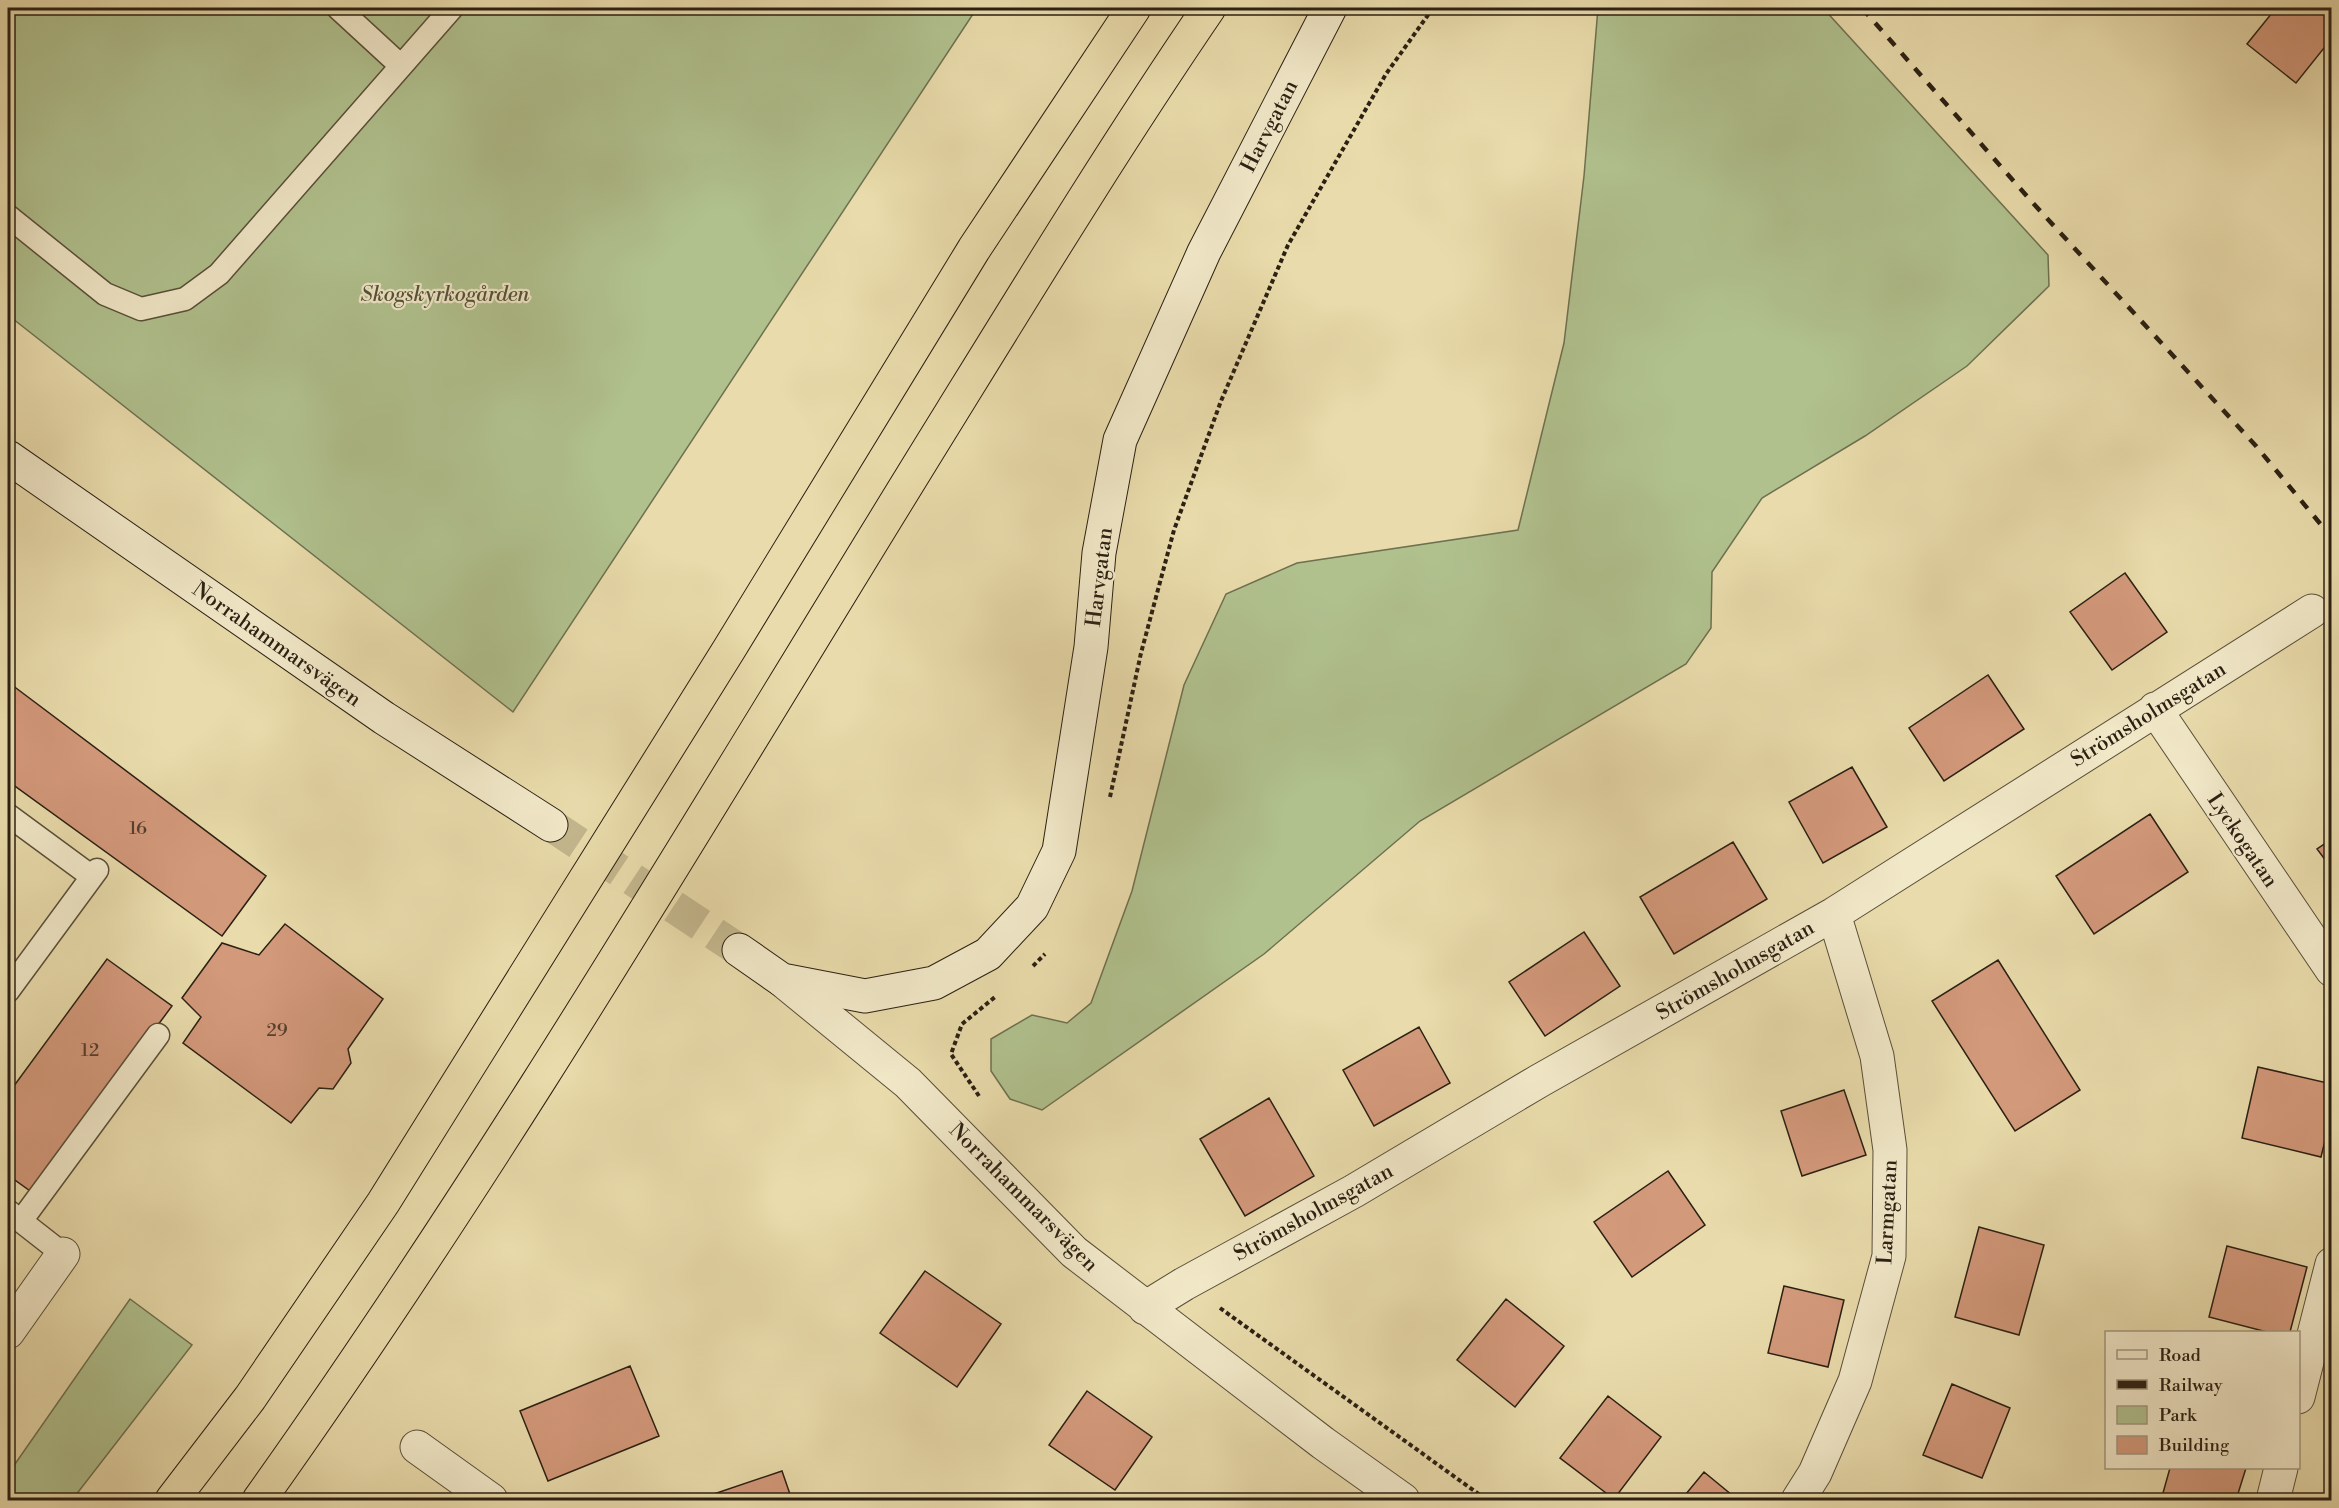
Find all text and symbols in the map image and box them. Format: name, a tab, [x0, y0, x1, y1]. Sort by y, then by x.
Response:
street label: Harvgatan	[1236, 76, 1304, 177]
park label: Skogskyrkogården	[361, 282, 530, 308]
street label: Harvgatan	[1081, 525, 1119, 628]
street label: Norrahammarsvägen	[187, 577, 366, 713]
street label: Strömsholmsgatan	[2066, 656, 2231, 773]
street label: Lyckogatan	[2201, 788, 2284, 893]
house number: 16	[129, 817, 147, 840]
street label: Strömsholmsgatan	[1652, 915, 1820, 1027]
house number: 29	[266, 1019, 288, 1042]
house number: 12	[81, 1039, 99, 1062]
street label: Norrahammarsvägen	[943, 1118, 1104, 1278]
street label: Strömsholmsgatan	[1229, 1158, 1398, 1267]
street label: Larmgatan	[1872, 1159, 1904, 1265]
legend	[2105, 1331, 2300, 1469]
text: Road	[2159, 1344, 2202, 1367]
text: Railway	[2159, 1374, 2223, 1397]
text: Park	[2159, 1404, 2198, 1427]
text: Building	[2158, 1434, 2230, 1457]

